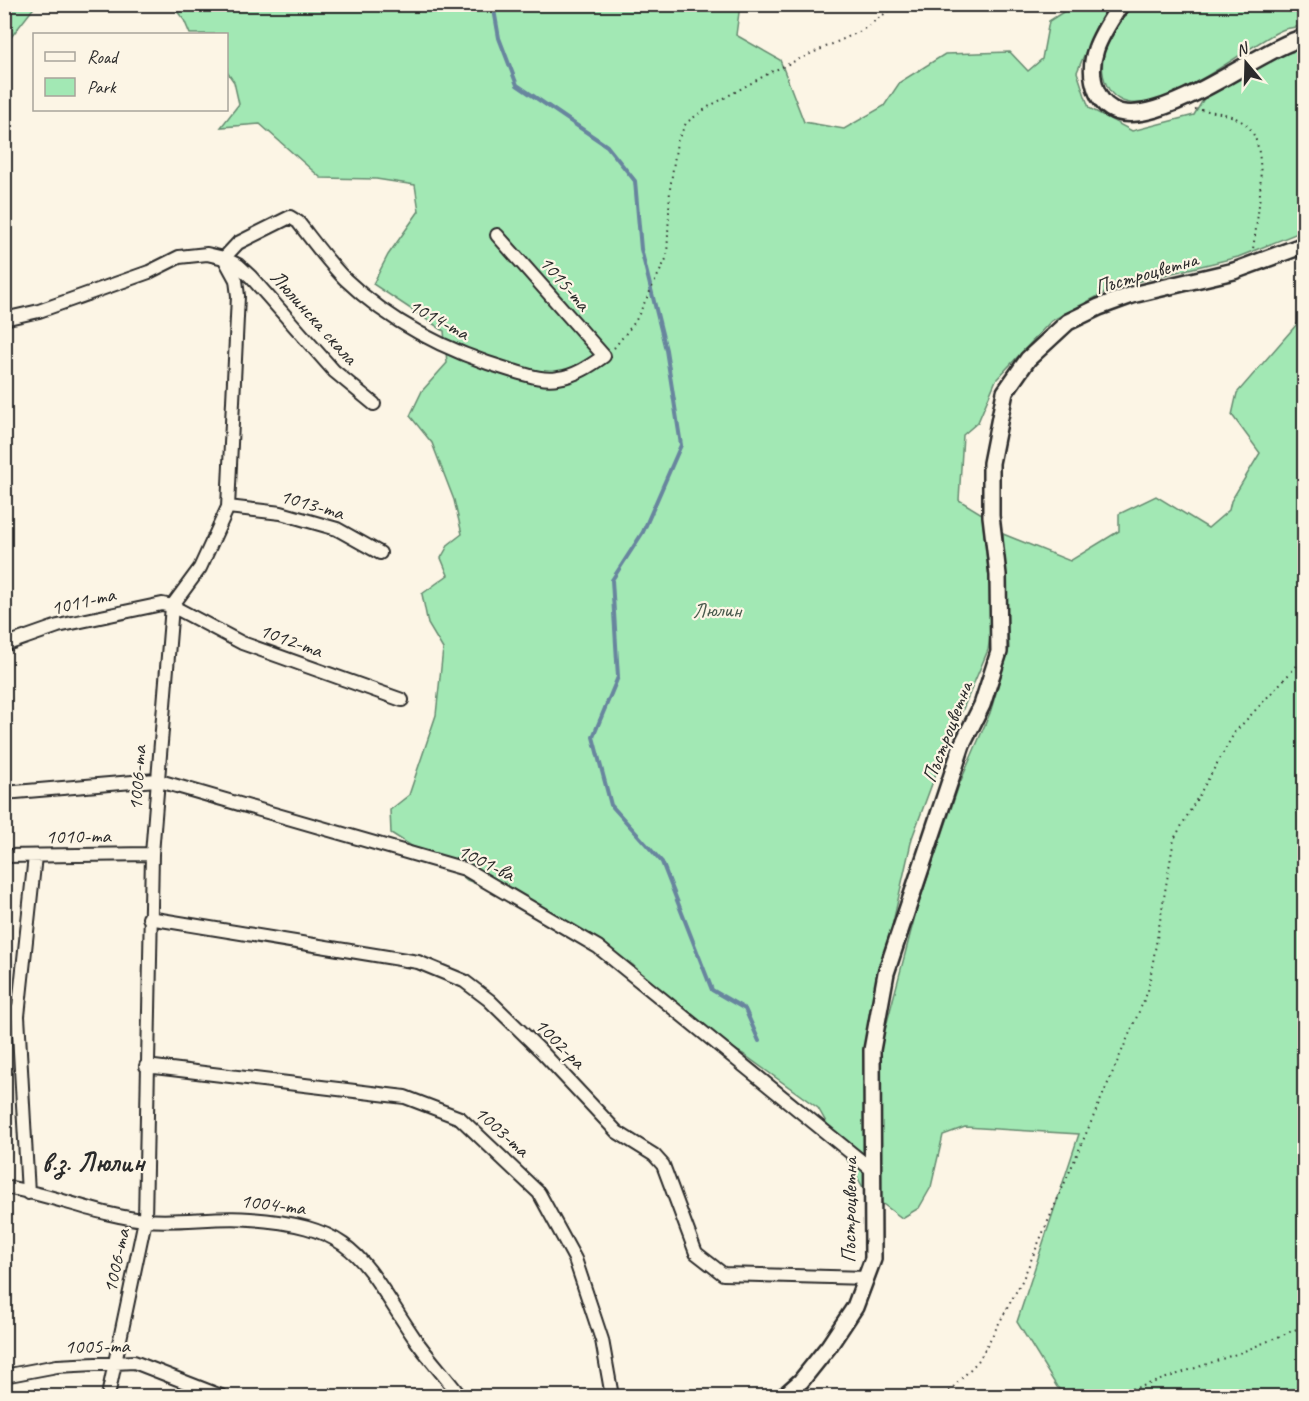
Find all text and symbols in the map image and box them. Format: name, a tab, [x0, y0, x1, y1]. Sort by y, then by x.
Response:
legend	[33, 33, 228, 111]
north arrow	[1216, 33, 1276, 93]
text: N	[1234, 38, 1252, 61]
text: Road	[87, 46, 120, 68]
text: Park	[87, 76, 117, 98]
street label: Пъстроцветна	[1092, 245, 1203, 300]
street label: 1015-та	[534, 250, 597, 317]
street label: Люлинска скала	[265, 264, 364, 371]
street label: 1014-та	[404, 292, 475, 347]
street label: 1013-та	[277, 483, 349, 526]
street label: 1011-та	[48, 581, 119, 621]
park label: Люлин	[693, 597, 743, 623]
street label: 1012-та	[256, 617, 328, 664]
street label: Пъстроцветна	[916, 676, 979, 786]
street label: 1006-та	[122, 743, 152, 811]
street label: 1010-та	[45, 822, 113, 850]
street label: 1001-ва	[453, 837, 520, 888]
street label: 1002-ра	[529, 1012, 592, 1075]
street label: 1003-та	[469, 1100, 536, 1164]
district label: в.з. Люлин	[41, 1145, 147, 1180]
street label: Пъстроцветна	[835, 1155, 863, 1263]
street label: 1004-та	[239, 1187, 309, 1221]
street label: 1006-та	[97, 1225, 136, 1296]
street label: 1005-та	[64, 1332, 132, 1360]

